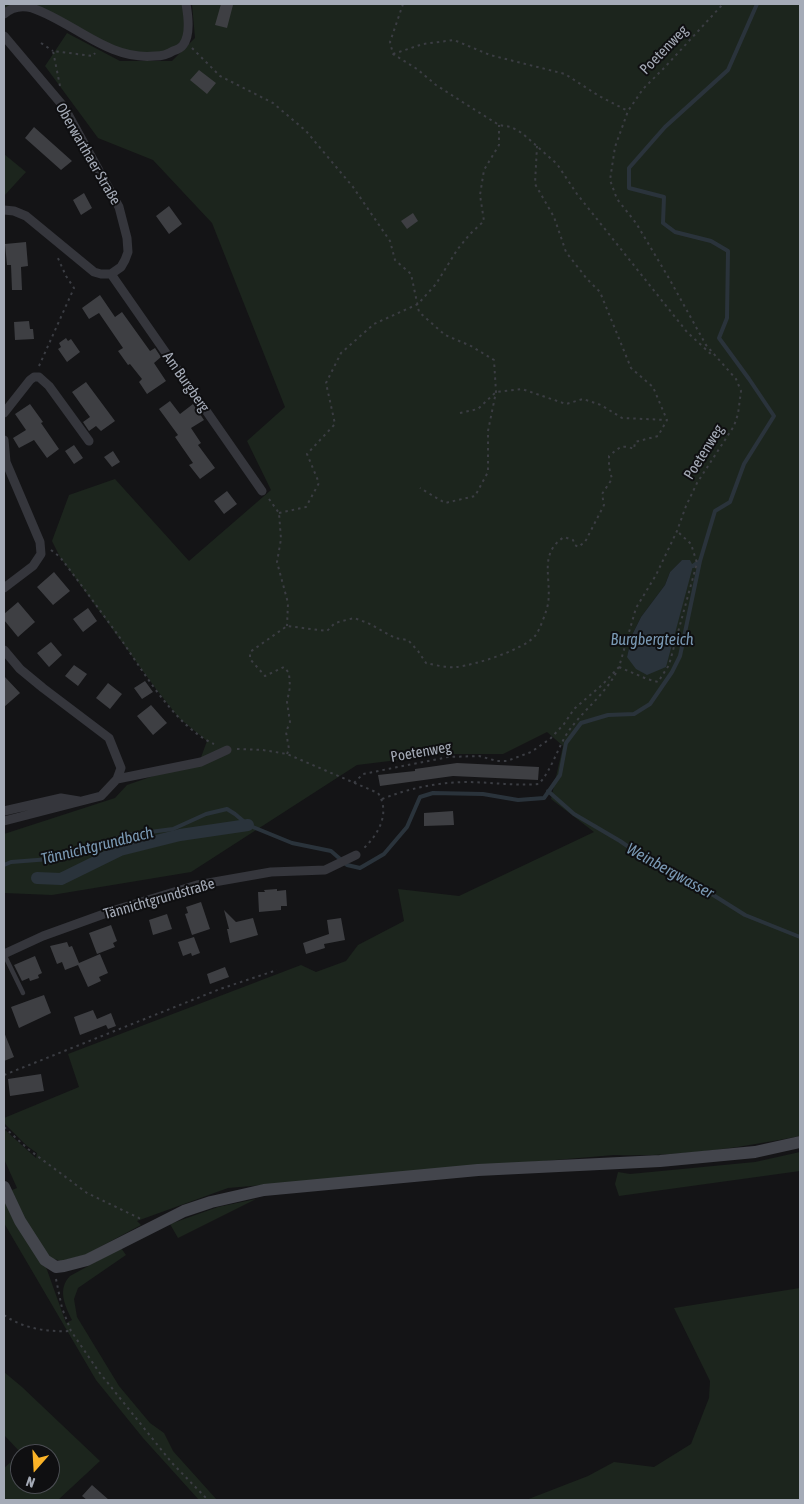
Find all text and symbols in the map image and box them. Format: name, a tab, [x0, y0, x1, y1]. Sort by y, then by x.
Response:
street label: Poetenweg	[636, 22, 692, 78]
street label: Oberwarthaer Straße	[52, 100, 124, 208]
street label: Am Burgberg	[159, 348, 213, 416]
street label: Poetenweg	[680, 421, 728, 483]
water label: Burgbergteich	[611, 630, 693, 650]
street label: Poetenweg	[389, 738, 453, 766]
water label: Tännichtgrundbach	[39, 823, 155, 869]
water label: Weinbergwasser	[623, 839, 717, 903]
street label: Tännichtgrundstraße	[101, 875, 217, 923]
north arrow	[10, 1444, 60, 1494]
text: N	[24, 1473, 37, 1491]

